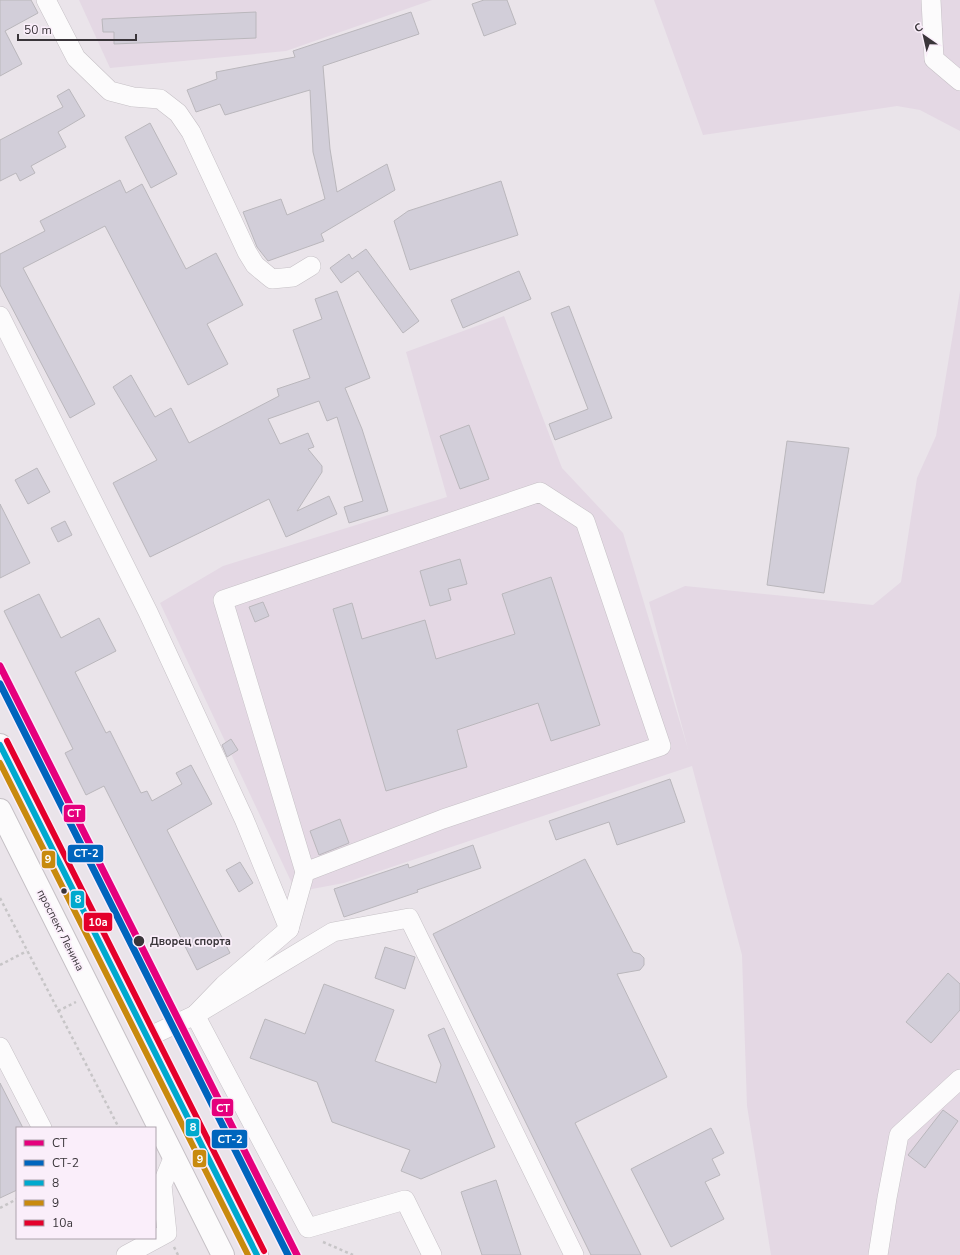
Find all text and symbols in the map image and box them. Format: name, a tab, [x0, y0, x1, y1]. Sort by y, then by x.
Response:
scale bar	[18, 16, 136, 42]
north arrow	[904, 16, 944, 56]
text: С	[911, 20, 926, 36]
text: 50 m	[24, 22, 52, 38]
line badge: СТ	[63, 804, 86, 823]
text: СТ	[67, 806, 81, 821]
line badge: СТ-2	[67, 844, 104, 863]
text: СТ-2	[73, 846, 99, 861]
line badge: 9	[41, 850, 56, 869]
text: 9	[45, 852, 52, 867]
unlabelled marker	[59, 886, 69, 896]
street label: проспект Ленина	[34, 887, 88, 974]
line badge: 8	[70, 890, 85, 909]
text: 8	[75, 892, 82, 907]
line badge: 10а	[83, 912, 113, 932]
text: 10а	[88, 915, 108, 930]
marker: Дворец спорта	[132, 934, 146, 948]
place label: Дворец спорта	[150, 934, 231, 949]
line badge: СТ	[211, 1098, 234, 1117]
text: СТ	[216, 1101, 230, 1116]
line badge: 8	[185, 1118, 200, 1137]
text: 8	[190, 1120, 197, 1135]
legend	[16, 1127, 156, 1239]
line badge: СТ-2	[211, 1129, 248, 1149]
text: СТ-2	[217, 1132, 243, 1147]
text: СТ	[52, 1135, 68, 1151]
line badge: 9	[192, 1149, 207, 1168]
text: 9	[197, 1152, 204, 1167]
text: СТ-2	[52, 1155, 79, 1171]
text: 8	[52, 1175, 59, 1191]
text: 9	[52, 1195, 59, 1211]
text: 10а	[52, 1215, 73, 1231]

